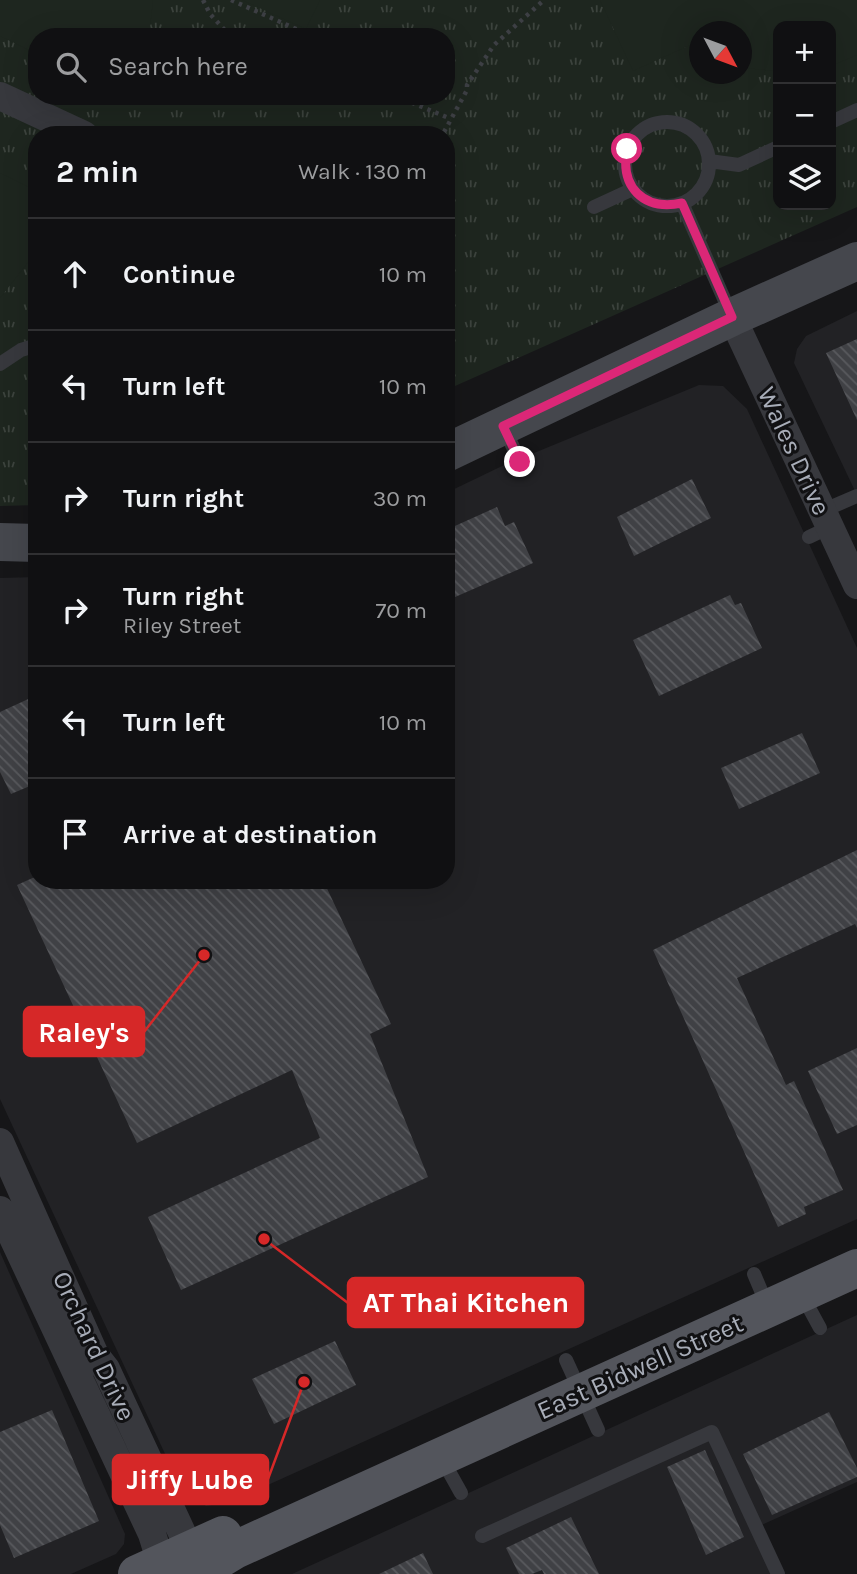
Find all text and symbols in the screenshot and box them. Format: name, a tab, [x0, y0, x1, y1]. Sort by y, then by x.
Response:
north arrow	[689, 21, 752, 84]
map controls	[773, 21, 836, 210]
button: +	[773, 21, 836, 84]
search box	[28, 28, 455, 105]
icon: search	[52, 48, 90, 86]
text: Search here	[108, 51, 248, 82]
button: −	[773, 84, 836, 147]
route start	[611, 133, 642, 164]
button: layers	[773, 147, 836, 210]
text: 2 min	[56, 154, 139, 190]
text: Walk · 130 m	[298, 158, 427, 185]
icon: ahead	[56, 255, 94, 293]
text: Continue	[123, 259, 235, 290]
text: 10 m	[379, 261, 427, 288]
icon: left	[56, 367, 94, 405]
text: Turn left	[123, 371, 225, 402]
text: 10 m	[379, 373, 427, 400]
street label: Wales Drive	[751, 382, 837, 520]
route end	[504, 446, 535, 477]
icon: right	[56, 479, 94, 517]
text: Turn right	[123, 483, 244, 514]
text: 30 m	[373, 485, 427, 512]
text: Turn right	[123, 581, 244, 612]
icon: right	[56, 591, 94, 629]
text: 70 m	[376, 597, 427, 624]
text: Riley Street	[123, 612, 242, 639]
icon: left	[56, 703, 94, 741]
text: Turn left	[123, 707, 225, 738]
text: 10 m	[379, 709, 427, 736]
icon: arrive	[56, 815, 94, 853]
text: Arrive at destination	[123, 819, 377, 850]
callout: Raley's	[24, 1007, 144, 1056]
text: Raley's	[38, 1016, 130, 1049]
street label: Orchard Drive	[46, 1266, 142, 1426]
callout: AT Thai Kitchen	[348, 1278, 583, 1327]
text: AT Thai Kitchen	[363, 1286, 569, 1319]
street label: East Bidwell Street	[532, 1308, 748, 1426]
callout: Jiffy Lube	[113, 1455, 268, 1504]
text: Jiffy Lube	[127, 1463, 253, 1496]

